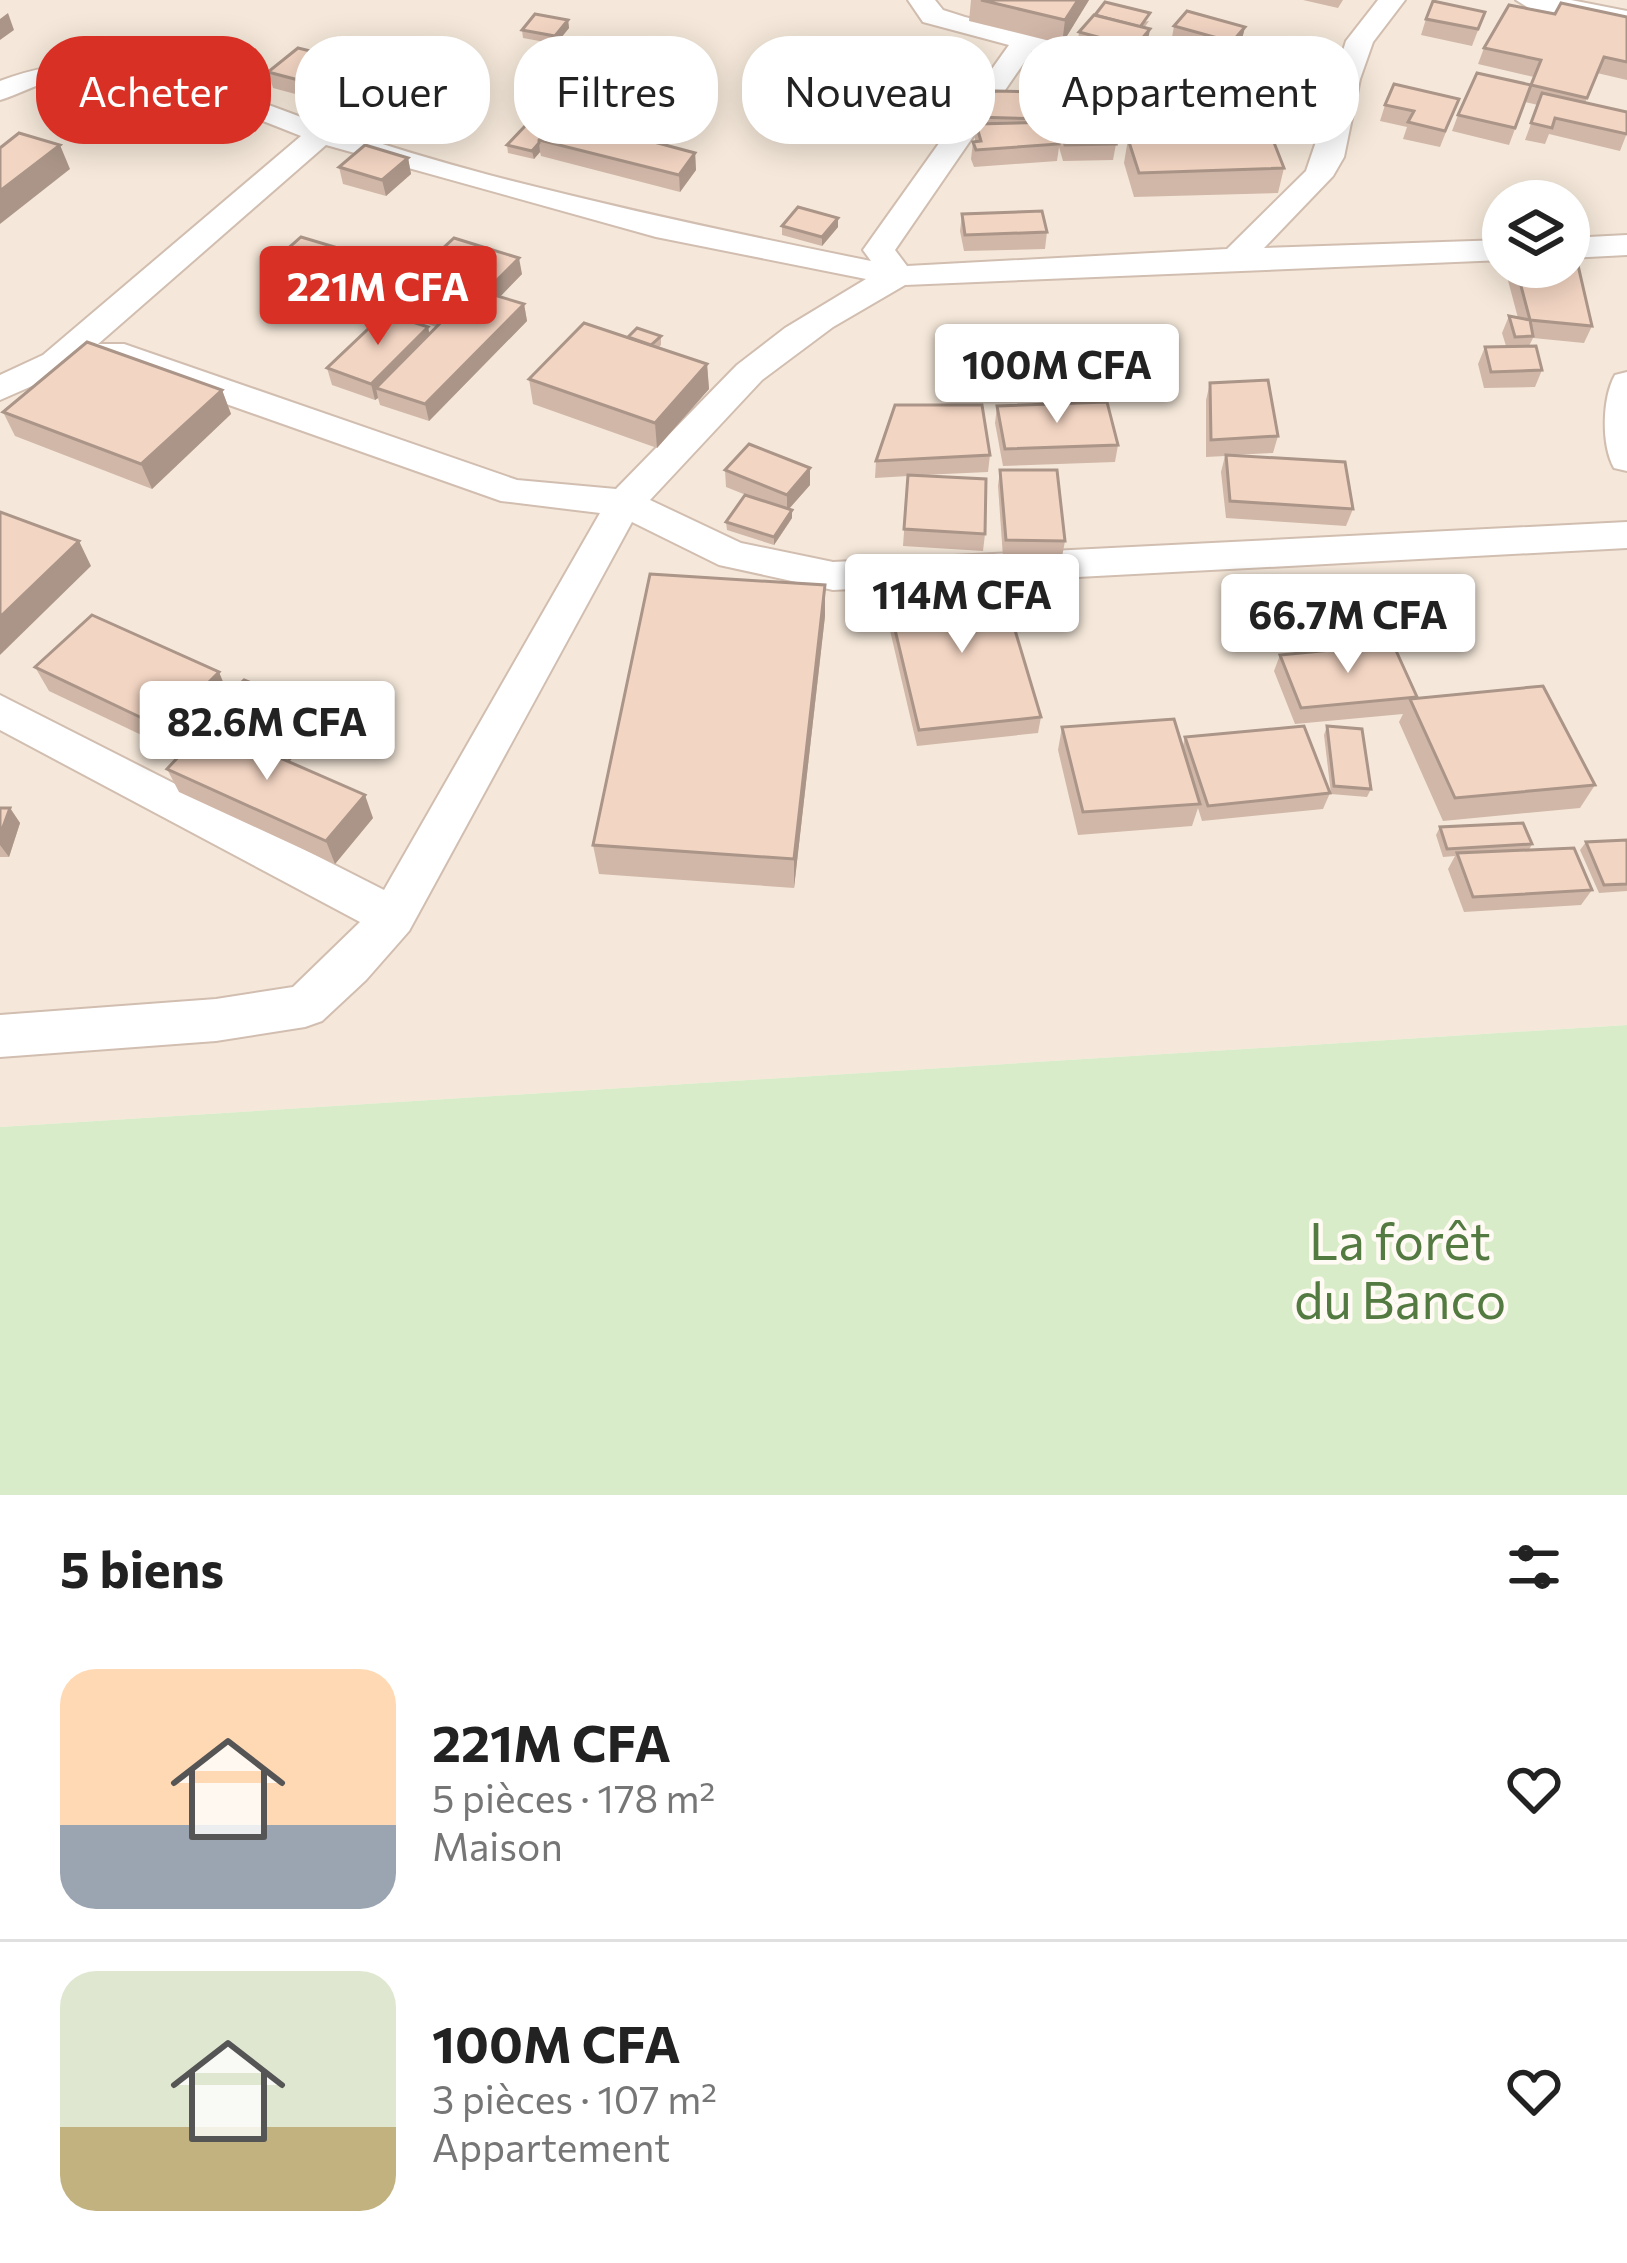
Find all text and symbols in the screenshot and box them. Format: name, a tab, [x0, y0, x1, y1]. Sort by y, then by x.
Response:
chip: Acheter	[36, 36, 271, 144]
chip: Louer	[295, 36, 490, 144]
chip: Filtres	[514, 36, 718, 144]
chip: Nouveau	[742, 36, 995, 144]
chip: Appartement	[1019, 36, 1359, 144]
map controls	[1482, 180, 1590, 288]
button: layers	[1482, 180, 1590, 288]
pin: 221M CFA	[254, 246, 502, 348]
text: 221M CFA	[287, 261, 469, 309]
pin: 100M CFA	[933, 324, 1181, 426]
text: 100M CFA	[962, 339, 1152, 387]
pin: 114M CFA	[838, 554, 1086, 656]
text: 114M CFA	[872, 569, 1052, 617]
pin: 66.7M CFA	[1211, 574, 1485, 676]
text: 66.7M CFA	[1248, 589, 1448, 637]
pin: 82.6M CFA	[130, 681, 404, 783]
text: 82.6M CFA	[167, 696, 367, 744]
park label: La forêt du Banco	[1294, 1208, 1506, 1330]
icon: filters	[1501, 1534, 1567, 1600]
text: 5 biens	[60, 1536, 224, 1599]
text: 221M CFA	[432, 1710, 671, 1773]
icon: home	[156, 1717, 300, 1861]
icon: heart	[1501, 1756, 1567, 1822]
text: 5 pièces · 178 m²	[432, 1773, 715, 1821]
text: Maison	[432, 1821, 563, 1869]
text: 100M CFA	[432, 2011, 681, 2074]
icon: home	[156, 2019, 300, 2163]
icon: heart	[1501, 2058, 1567, 2124]
text: 3 pièces · 107 m²	[432, 2074, 717, 2122]
text: Appartement	[432, 2122, 670, 2170]

